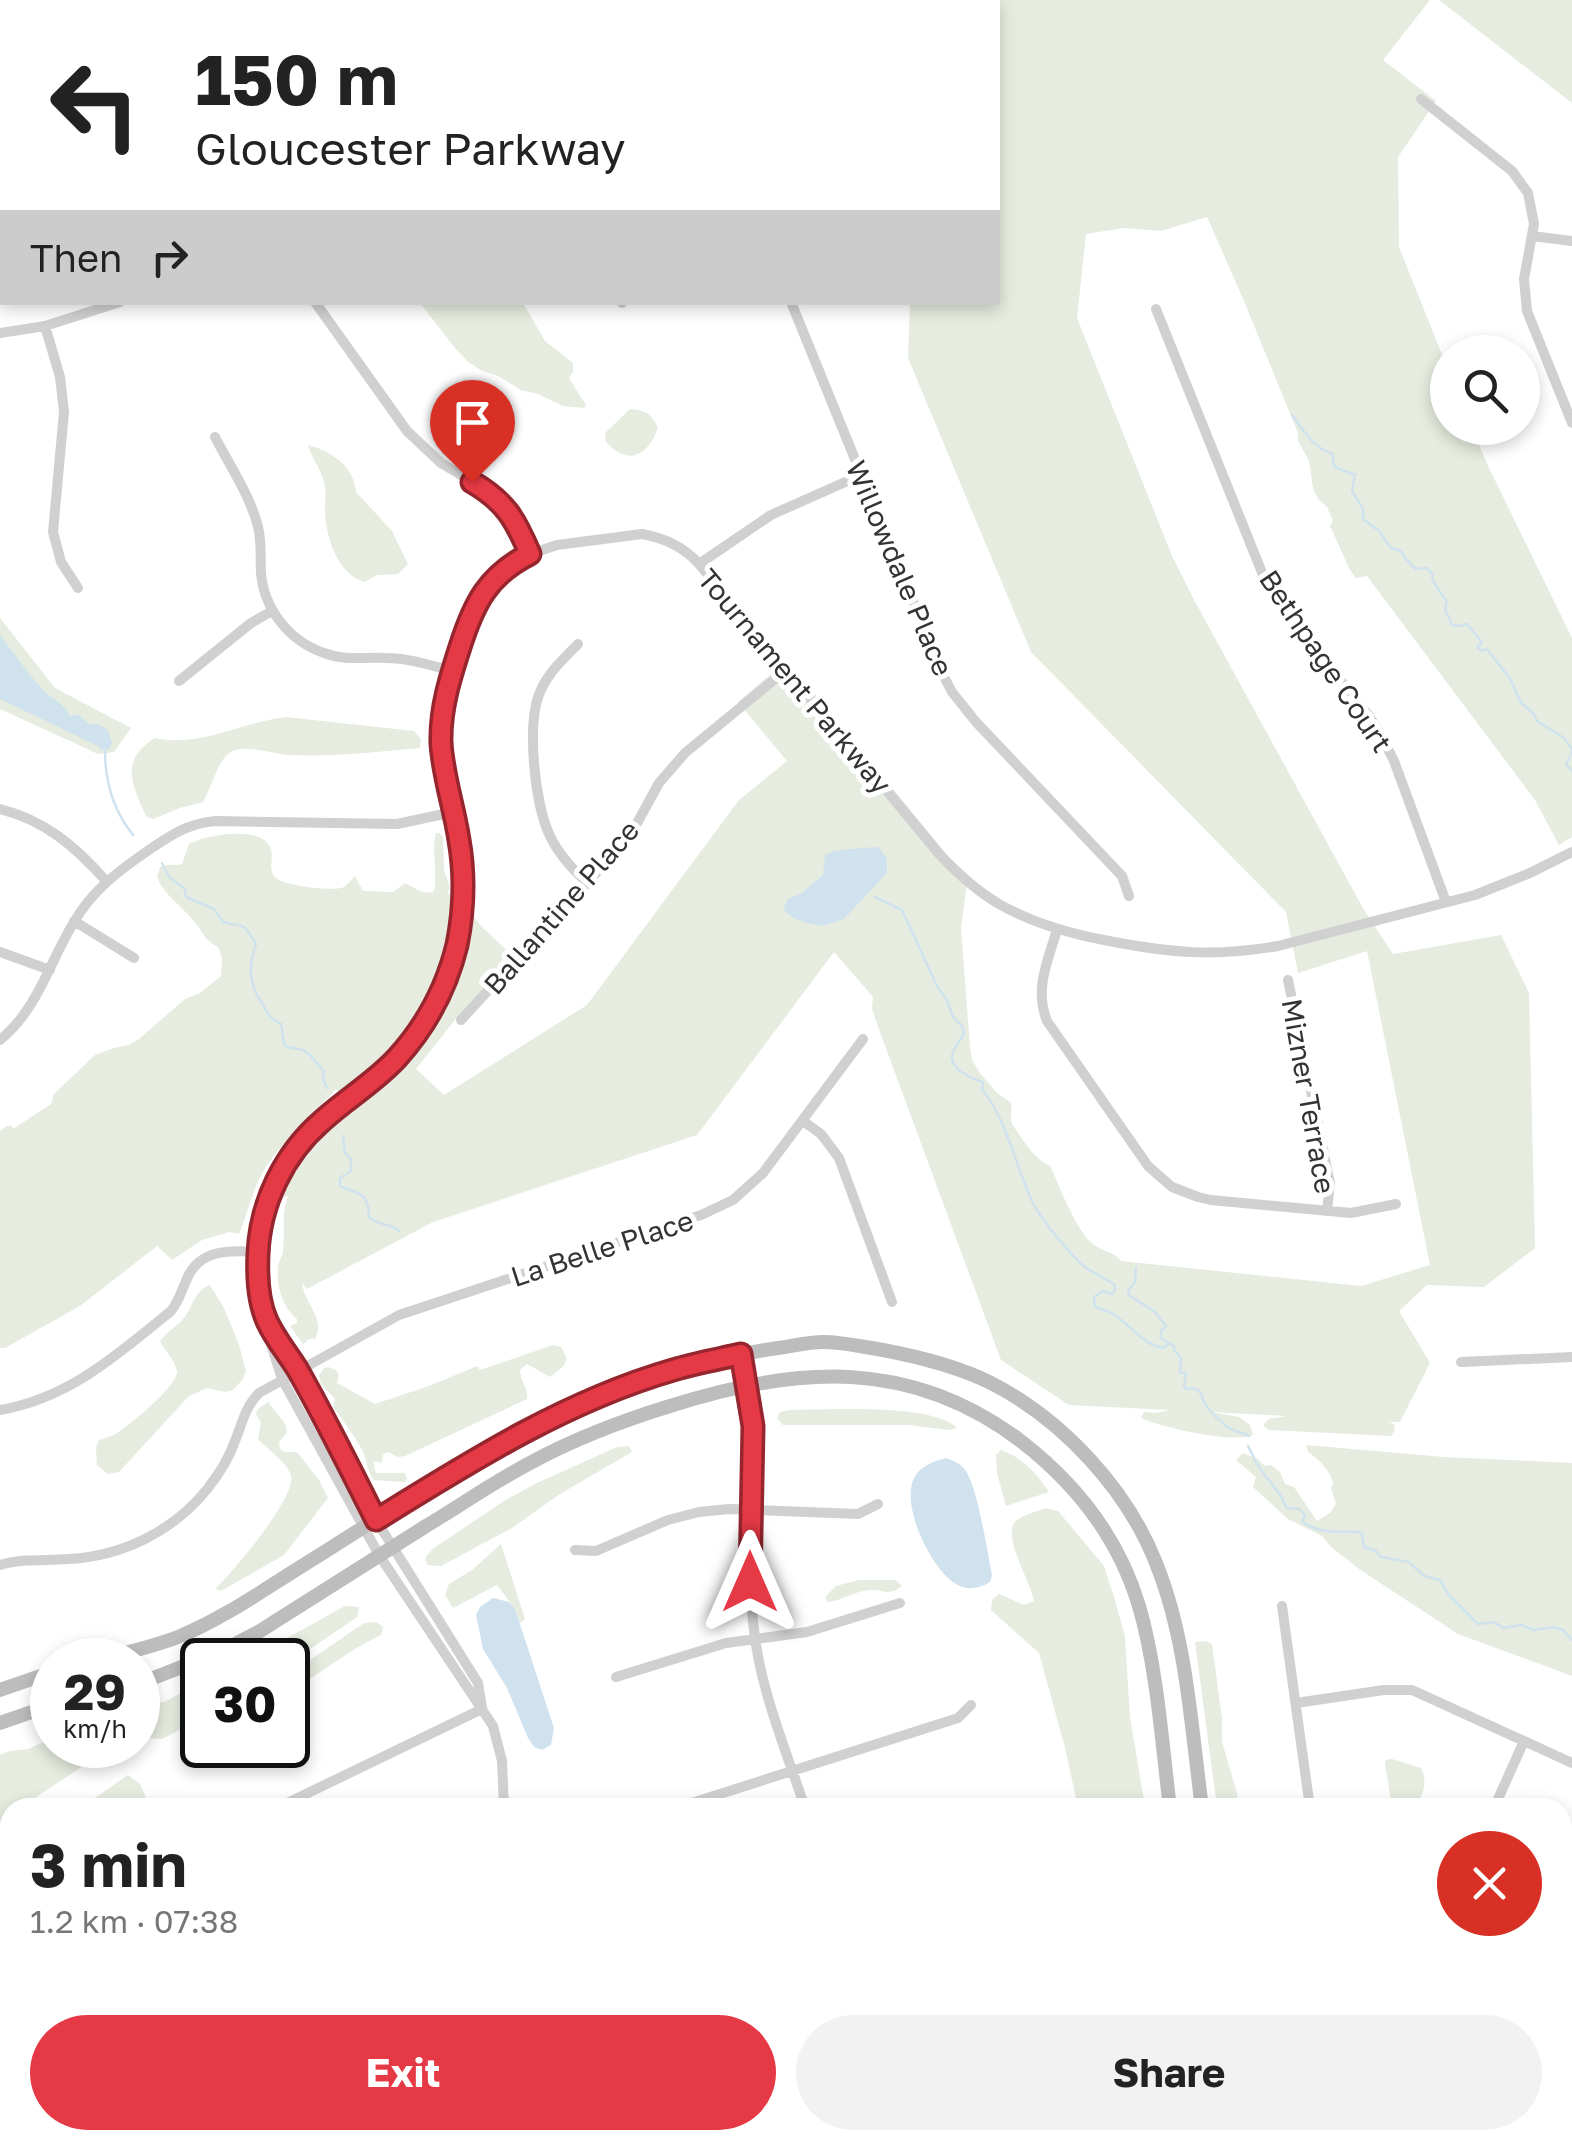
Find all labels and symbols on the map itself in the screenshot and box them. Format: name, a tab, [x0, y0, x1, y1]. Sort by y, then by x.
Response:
pin	[430, 380, 515, 483]
street label: Willowdale Place	[840, 455, 960, 681]
street label: Tournament Parkway	[692, 562, 899, 800]
street label: Bethpage Court	[1253, 564, 1399, 758]
street label: Ballantine Place	[477, 814, 645, 1000]
street label: Mizner Terrace	[1276, 996, 1342, 1196]
street label: La Belle Place	[507, 1203, 697, 1293]
position arrow	[698, 1530, 802, 1634]
speed limit sign: 30	[180, 1638, 310, 1768]

